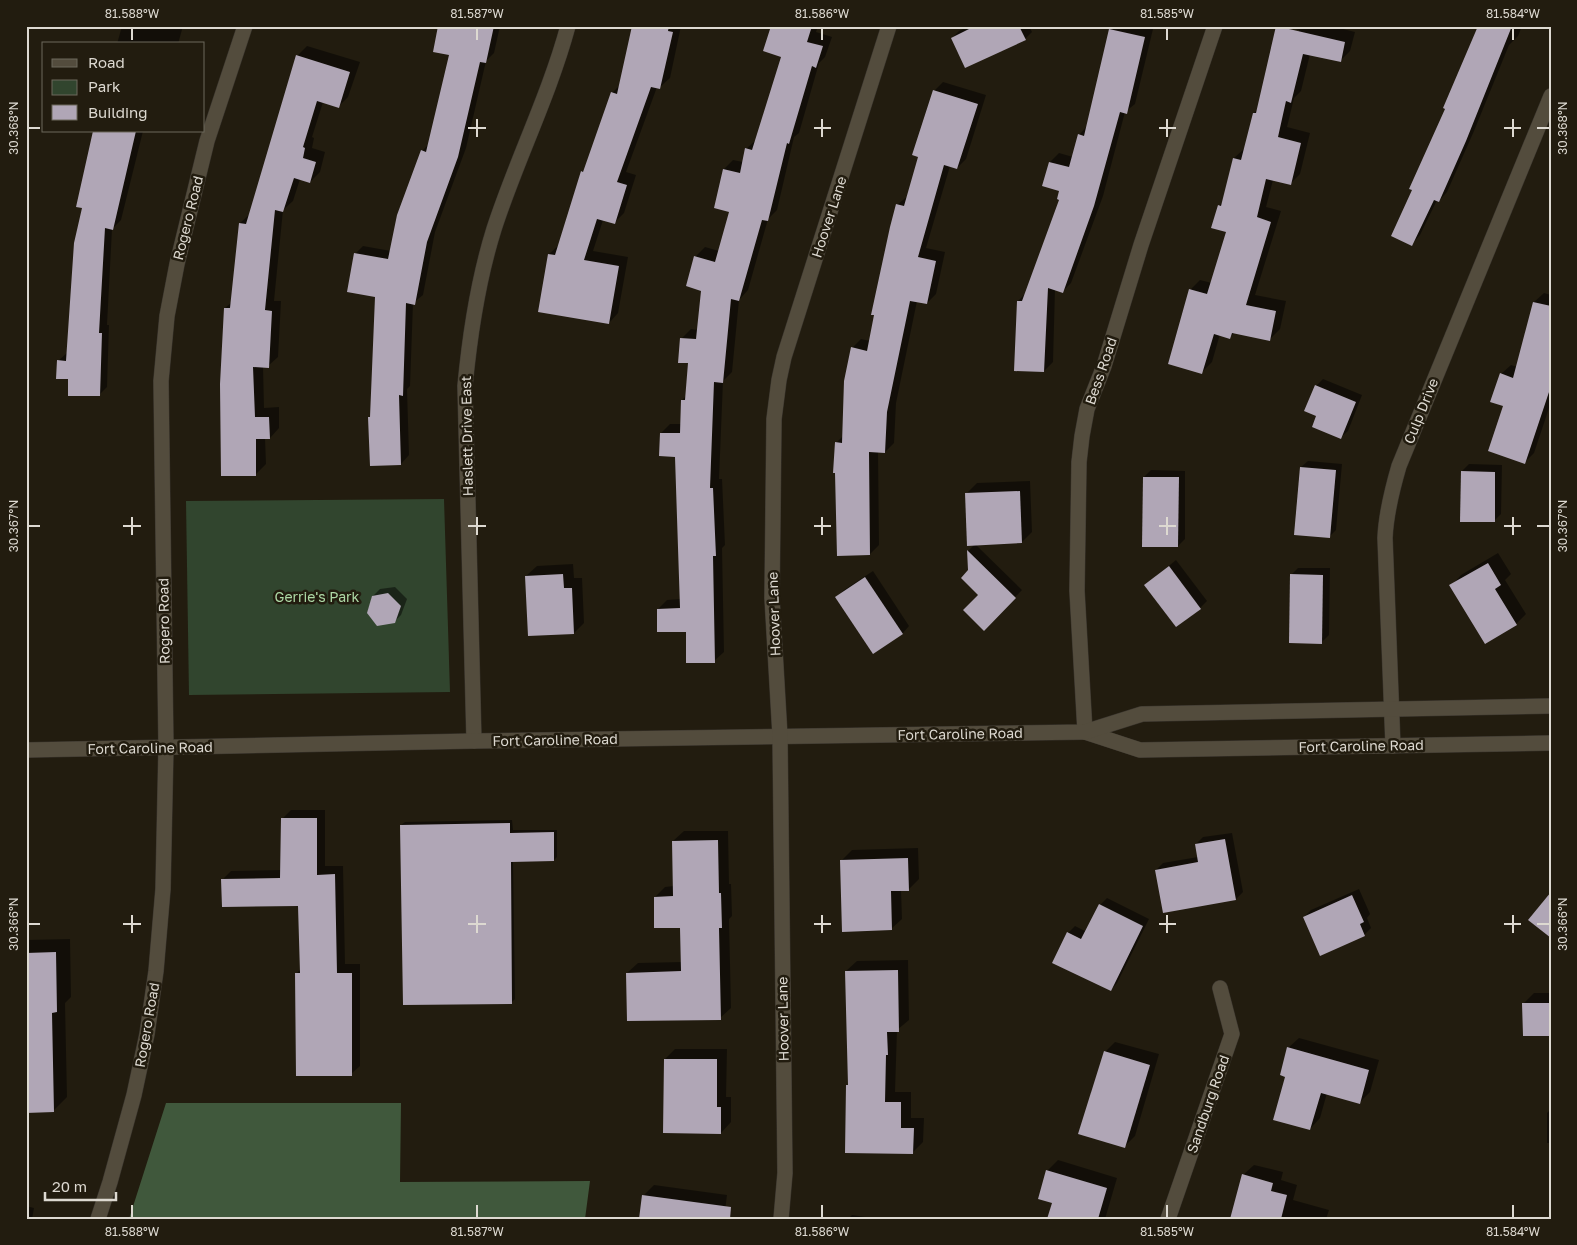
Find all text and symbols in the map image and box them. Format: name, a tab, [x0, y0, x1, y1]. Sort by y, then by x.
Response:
text: 81.588°W	[105, 6, 160, 21]
text: 81.587°W	[450, 6, 504, 21]
text: 81.586°W	[795, 6, 850, 21]
text: 81.585°W	[1140, 6, 1195, 21]
text: 81.584°W	[1486, 6, 1540, 21]
legend	[42, 42, 205, 132]
text: Road	[88, 53, 125, 71]
text: Park	[88, 77, 121, 95]
text: 30.368°N	[6, 101, 21, 155]
text: 30.368°N	[1555, 101, 1570, 155]
text: Building	[88, 103, 148, 121]
street label: Rogero Road	[169, 174, 206, 262]
street label: Hoover Lane	[807, 174, 850, 260]
street label: Bess Road	[1081, 335, 1120, 407]
street label: Haslett Drive East	[457, 376, 476, 496]
street label: Culp Drive	[1400, 376, 1441, 446]
text: 30.367°N	[6, 500, 21, 552]
text: 30.367°N	[1555, 500, 1570, 552]
street label: Hoover Lane	[764, 571, 783, 657]
street label: Rogero Road	[154, 578, 173, 664]
park label: Gerrie's Park	[275, 588, 360, 605]
street label: Fort Caroline Road	[897, 724, 1023, 743]
street label: Fort Caroline Road	[492, 730, 618, 749]
street label: Fort Caroline Road	[1298, 736, 1424, 755]
street label: Fort Caroline Road	[87, 738, 213, 757]
text: 30.366°N	[6, 897, 21, 951]
text: 30.366°N	[1555, 897, 1570, 951]
street label: Hoover Lane	[773, 977, 792, 1061]
street label: Rogero Road	[131, 981, 162, 1069]
street label: Sandburg Road	[1183, 1052, 1232, 1155]
scale bar	[45, 1170, 116, 1202]
text: 20 m	[52, 1177, 87, 1195]
text: 81.588°W	[105, 1224, 160, 1239]
text: 81.587°W	[450, 1224, 504, 1239]
text: 81.586°W	[795, 1224, 850, 1239]
text: 81.585°W	[1140, 1224, 1195, 1239]
text: 81.584°W	[1486, 1224, 1540, 1239]

